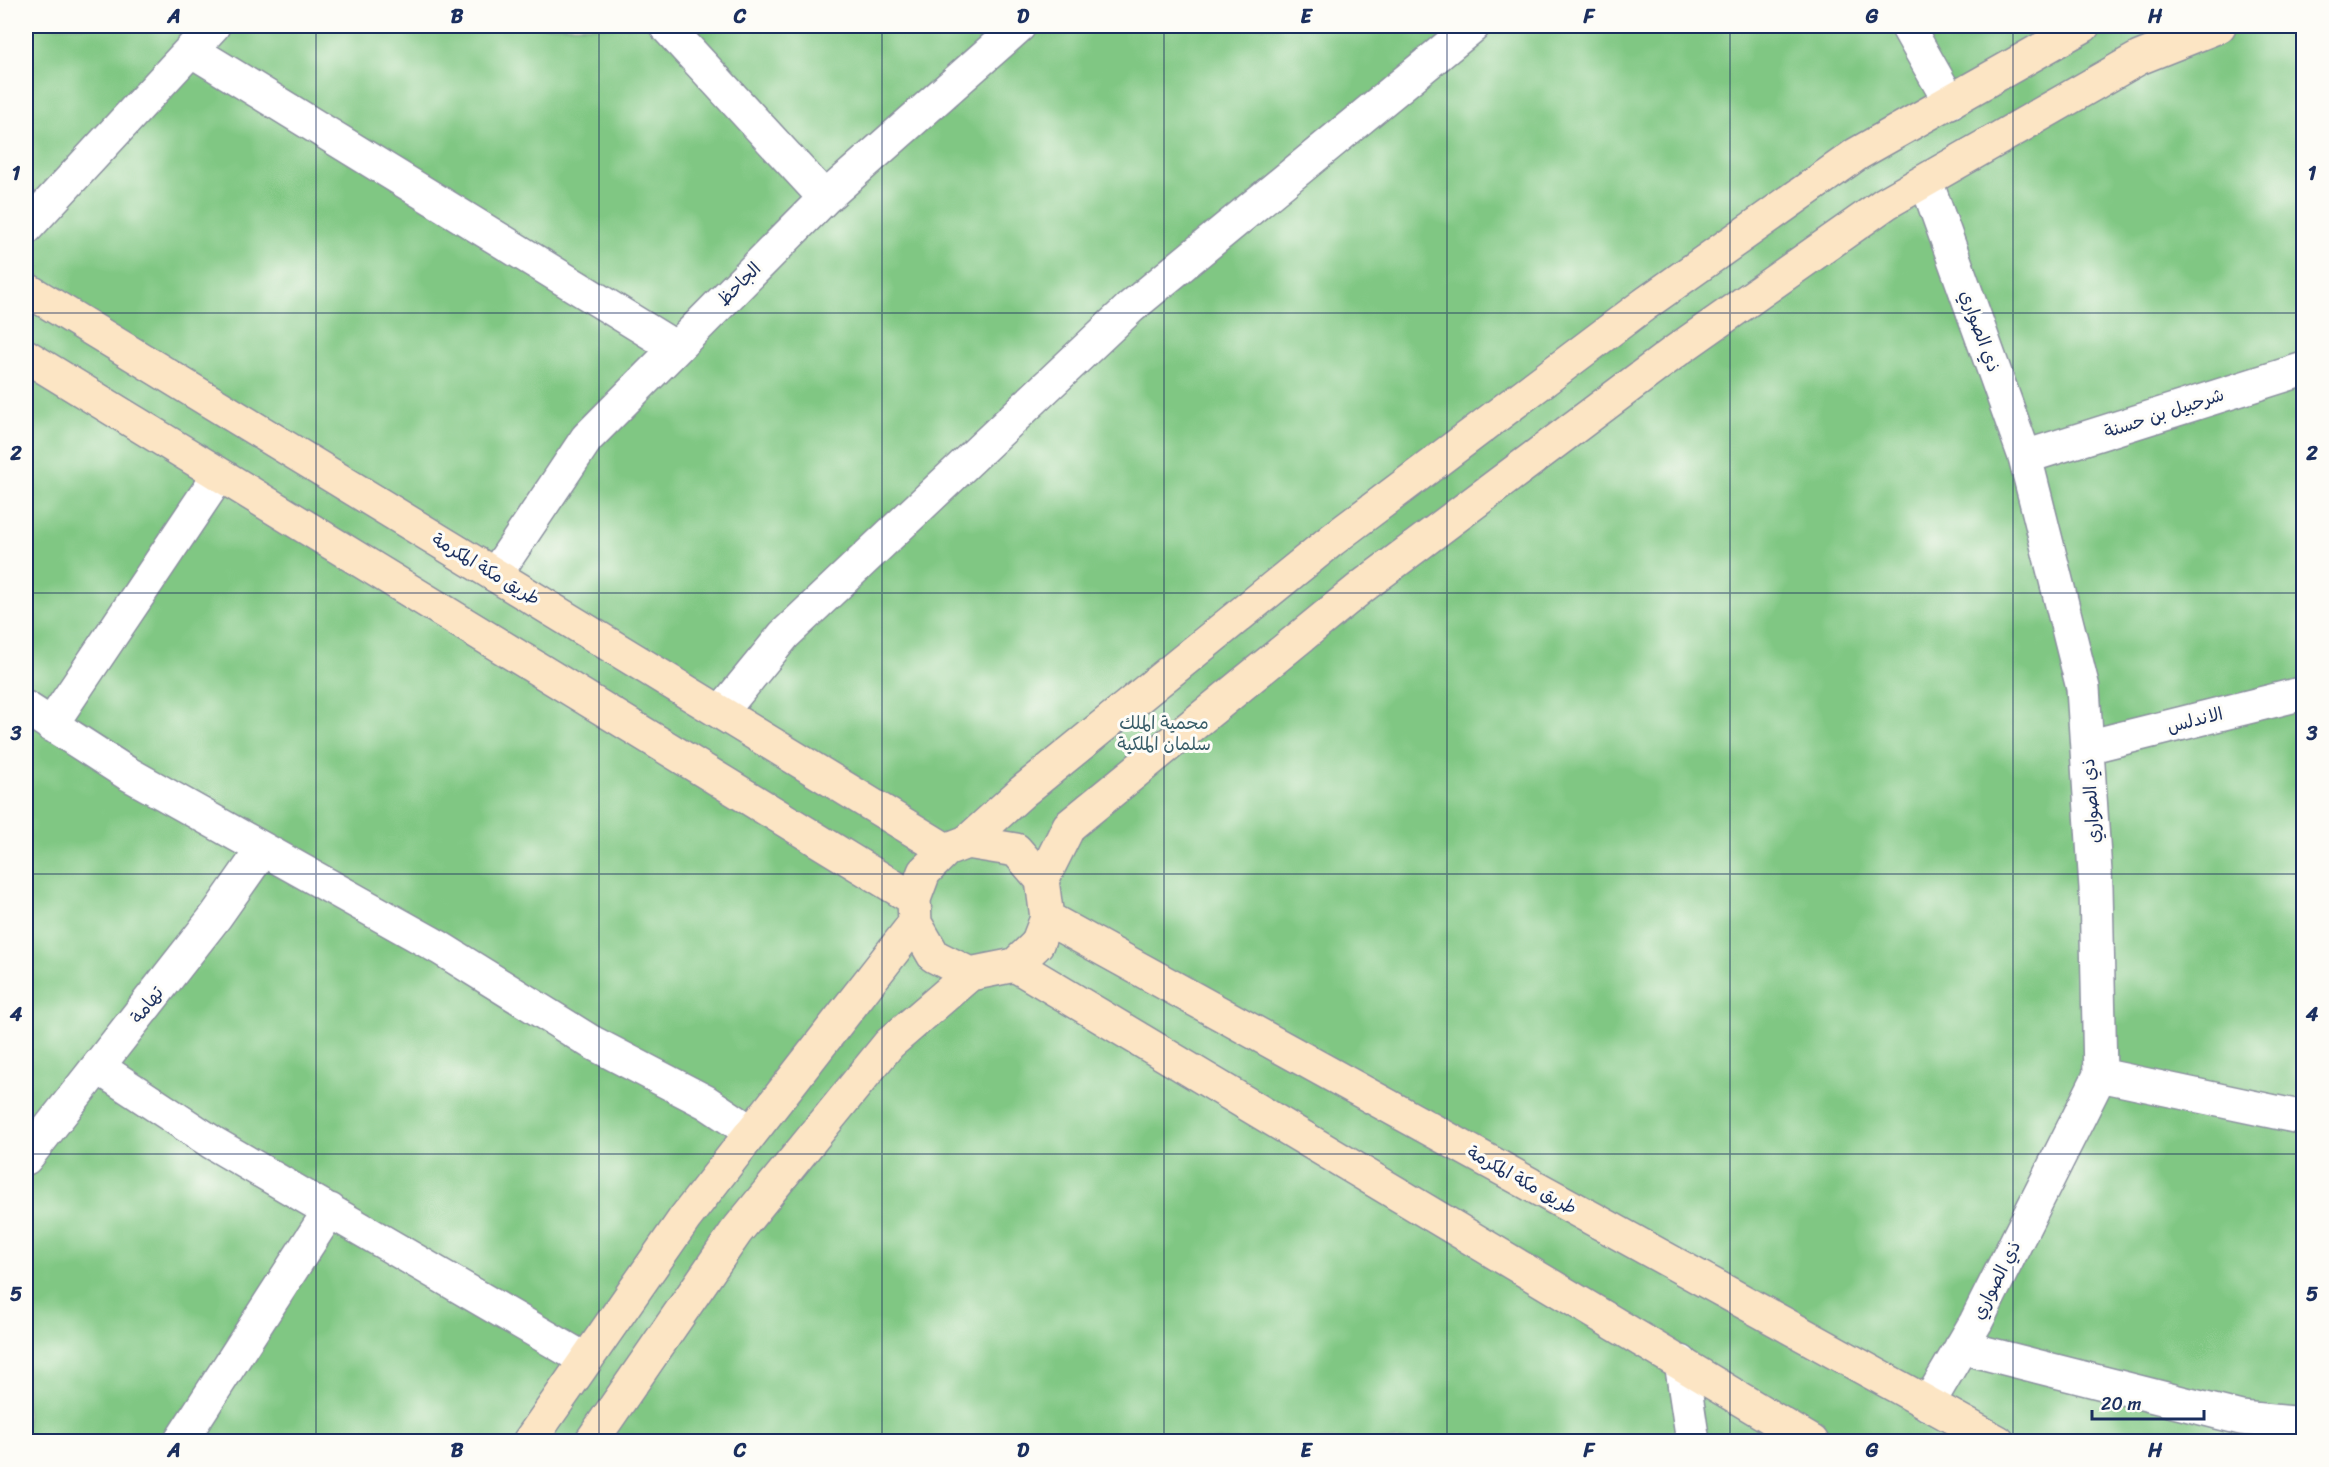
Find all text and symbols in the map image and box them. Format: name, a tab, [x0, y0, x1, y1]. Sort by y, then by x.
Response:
text: A	[166, 0, 181, 34]
text: B	[451, 0, 464, 34]
text: C	[733, 0, 747, 34]
text: D	[1017, 0, 1030, 34]
text: E	[1300, 0, 1313, 34]
text: F	[1583, 0, 1596, 34]
text: G	[1865, 0, 1879, 34]
text: H	[2147, 0, 2163, 34]
text: 1	[12, 156, 21, 191]
text: 1	[2308, 156, 2317, 191]
street label: الجاحظ	[709, 254, 769, 314]
street label: ذي الصواري	[1950, 286, 2010, 376]
street label: شرحبيل بن حسنة	[2100, 378, 2228, 448]
text: 2	[9, 436, 22, 471]
text: 2	[2305, 436, 2318, 471]
street label: طريق مكة المكرمة	[425, 524, 547, 614]
street label: الاندلس	[2164, 698, 2226, 742]
park label: محمية الملك سلمان الملكية	[1117, 707, 1211, 760]
text: 3	[10, 716, 22, 751]
text: 3	[2306, 716, 2318, 751]
street label: ذي الصواري	[2072, 757, 2110, 845]
street label: تهامة	[122, 979, 173, 1031]
text: 4	[9, 997, 23, 1032]
text: 4	[2305, 997, 2319, 1032]
street label: طريق مكة المكرمة	[1461, 1136, 1583, 1224]
street label: ذي الصواري	[1962, 1235, 2030, 1325]
text: 5	[10, 1277, 22, 1312]
text: 5	[2306, 1277, 2318, 1312]
scale bar	[2092, 1383, 2204, 1421]
text: 20 m	[2101, 1388, 2141, 1420]
text: A	[166, 1433, 181, 1467]
text: B	[451, 1433, 464, 1467]
text: C	[733, 1433, 747, 1467]
text: D	[1017, 1433, 1030, 1467]
text: E	[1300, 1433, 1313, 1467]
text: F	[1583, 1433, 1596, 1467]
text: G	[1865, 1433, 1879, 1467]
text: H	[2147, 1433, 2163, 1467]

